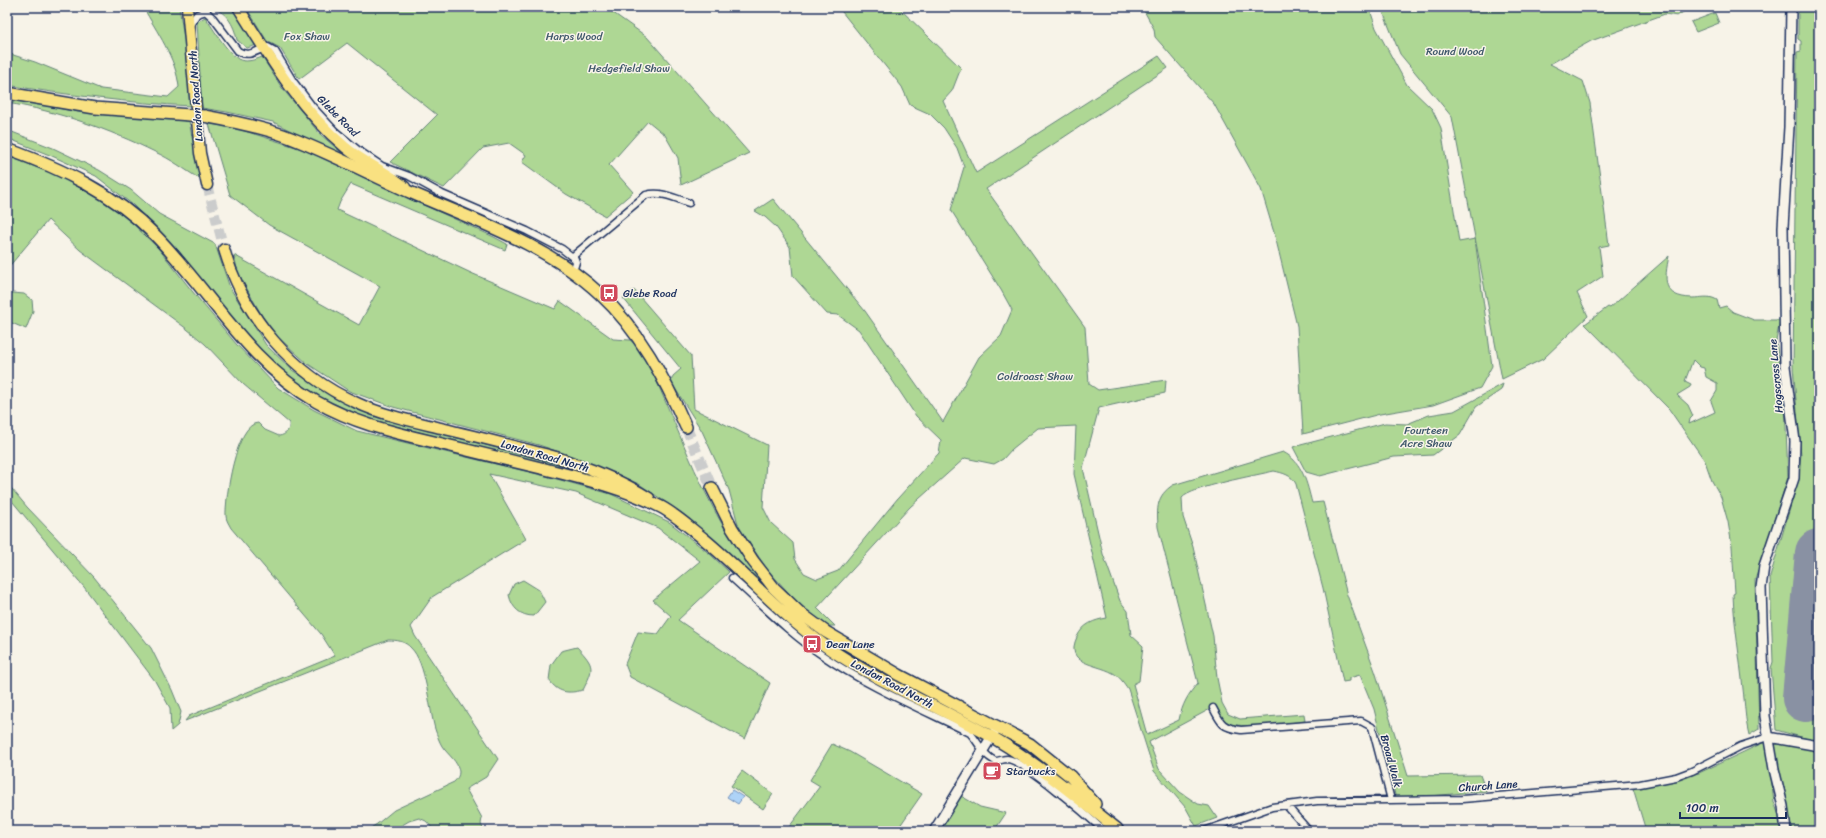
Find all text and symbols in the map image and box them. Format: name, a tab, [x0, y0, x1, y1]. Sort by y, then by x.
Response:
park label: Fox Shaw	[284, 27, 330, 46]
park label: Harps Wood	[546, 27, 603, 46]
park label: Round Wood	[1426, 42, 1485, 61]
street label: London Road North	[183, 50, 209, 142]
park label: Hedgefield Shaw	[588, 59, 670, 78]
street label: Glebe Road	[312, 90, 364, 142]
bus stop icon: Glebe Road	[598, 282, 620, 304]
place label: Glebe Road	[623, 284, 678, 303]
street label: Hogscross Lane	[1763, 338, 1789, 414]
park label: Coldroast Shaw	[997, 367, 1073, 386]
park label: Fourteen Acre Shaw	[1399, 421, 1452, 453]
street label: London Road North	[499, 434, 592, 478]
bus stop icon: Dean Lane	[801, 633, 823, 655]
place label: Dean Lane	[826, 635, 875, 654]
street label: London Road North	[847, 654, 937, 714]
street label: Broad Walk	[1375, 732, 1407, 790]
cafe icon: Starbucks	[981, 760, 1003, 782]
place label: Starbucks	[1006, 762, 1056, 781]
street label: Church Lane	[1458, 774, 1519, 798]
scale bar	[1680, 794, 1786, 820]
text: 100 m	[1686, 797, 1719, 819]

